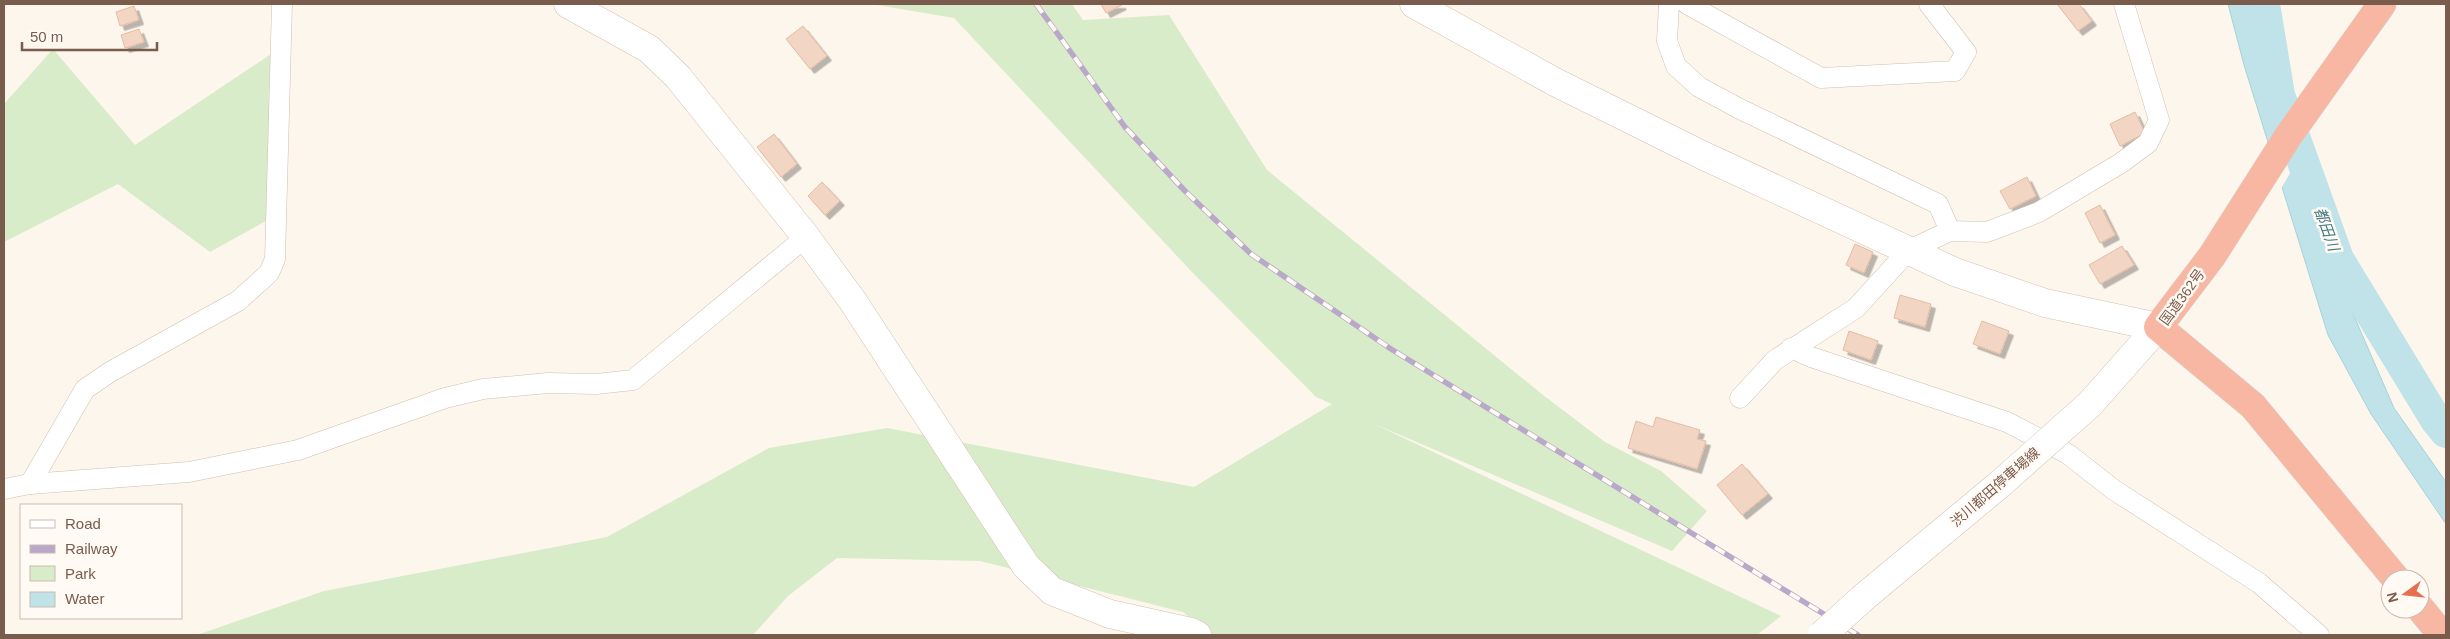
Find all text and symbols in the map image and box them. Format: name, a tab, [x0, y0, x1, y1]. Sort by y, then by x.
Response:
scale bar	[22, 20, 158, 52]
text: 50 m	[30, 28, 63, 45]
water label: 都田川	[2311, 205, 2343, 255]
street label: 国道362号	[2156, 266, 2208, 328]
street label: 渋川都田停車場線	[1947, 444, 2043, 530]
legend	[20, 504, 182, 619]
text: Road	[65, 515, 101, 532]
text: Railway	[65, 540, 118, 557]
text: Park	[65, 565, 96, 582]
north arrow	[2380, 569, 2430, 619]
text: Water	[65, 590, 104, 607]
text: N	[2383, 590, 2401, 604]

